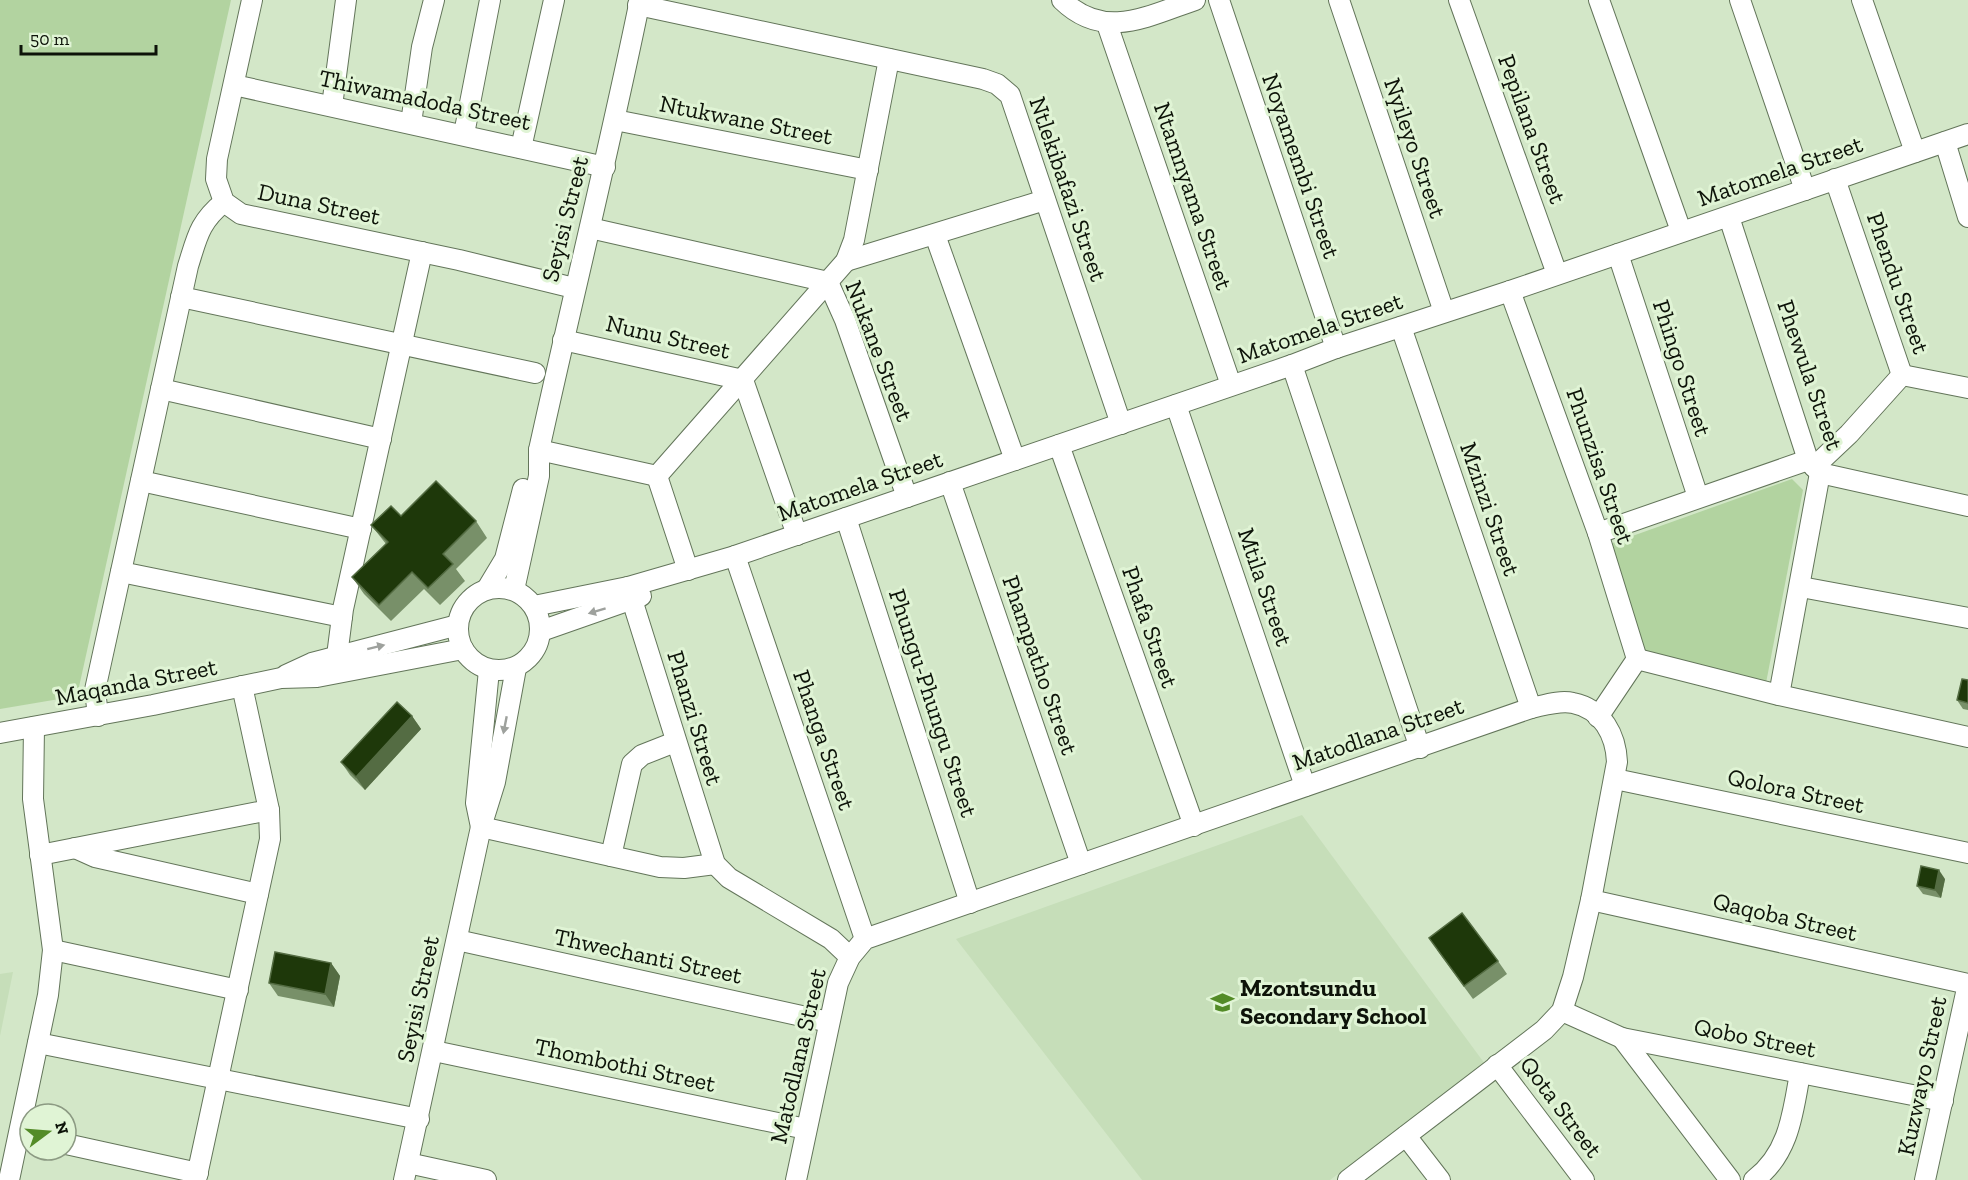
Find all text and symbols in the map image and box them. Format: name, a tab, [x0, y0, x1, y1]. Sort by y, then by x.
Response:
scale bar	[21, 18, 156, 56]
text: 50 m	[30, 28, 70, 50]
street label: Pepilana Street	[1492, 50, 1573, 207]
street label: Thiwamadoda Street	[316, 63, 534, 136]
street label: Noyamembi Street	[1256, 69, 1347, 262]
street label: Nyileyo Street	[1378, 74, 1453, 222]
street label: Ntukwane Street	[657, 88, 835, 151]
street label: Ntlekibafazi Street	[1023, 93, 1114, 285]
street label: Ntamnyama Street	[1148, 98, 1239, 294]
street label: Matomela Street	[1694, 129, 1866, 212]
street label: Seyisi Street	[535, 153, 594, 285]
street label: Duna Street	[255, 176, 383, 231]
street label: Phendu Street	[1861, 208, 1936, 357]
street label: Nukane Street	[839, 276, 920, 425]
street label: Matomela Street	[1234, 286, 1406, 369]
street label: Phingo Street	[1647, 296, 1718, 440]
street label: Phewula Street	[1771, 296, 1850, 454]
street label: Nunu Street	[603, 308, 733, 365]
street label: Phunzisa Street	[1560, 384, 1641, 548]
street label: Mzinzi Street	[1454, 438, 1527, 579]
street label: Matomela Street	[774, 444, 946, 527]
street label: Mtila Street	[1232, 524, 1299, 650]
street label: Phafa Street	[1116, 562, 1185, 692]
street label: Phampatho Street	[996, 571, 1085, 758]
street label: Phungu-Phungu Street	[883, 585, 984, 821]
one-way arrow	[588, 607, 606, 616]
one-way arrow	[367, 641, 385, 651]
street label: Phanzi Street	[661, 647, 730, 789]
street label: Maqanda Street	[53, 652, 219, 711]
street label: Phanga Street	[787, 666, 862, 814]
street label: Matodlana Street	[1289, 691, 1467, 776]
one-way arrow	[500, 716, 509, 735]
street label: Qolora Street	[1725, 762, 1867, 819]
street label: Qaqoba Street	[1710, 886, 1860, 947]
street label: Thwechanti Street	[551, 921, 745, 990]
street label: Seyisi Street	[390, 933, 445, 1065]
street label: Matodlana Street	[763, 965, 832, 1146]
place label: Mzontsundu Secondary School	[1240, 973, 1427, 1030]
school or university icon: Mzontsundu Secondary School	[1209, 989, 1235, 1015]
street label: Kuzwayo Street	[1890, 994, 1953, 1158]
street label: Qobo Street	[1692, 1011, 1819, 1064]
street label: Thombothi Street	[532, 1031, 718, 1098]
street label: Qota Street	[1514, 1050, 1609, 1163]
north arrow	[18, 1102, 78, 1162]
text: N	[51, 1120, 73, 1136]

